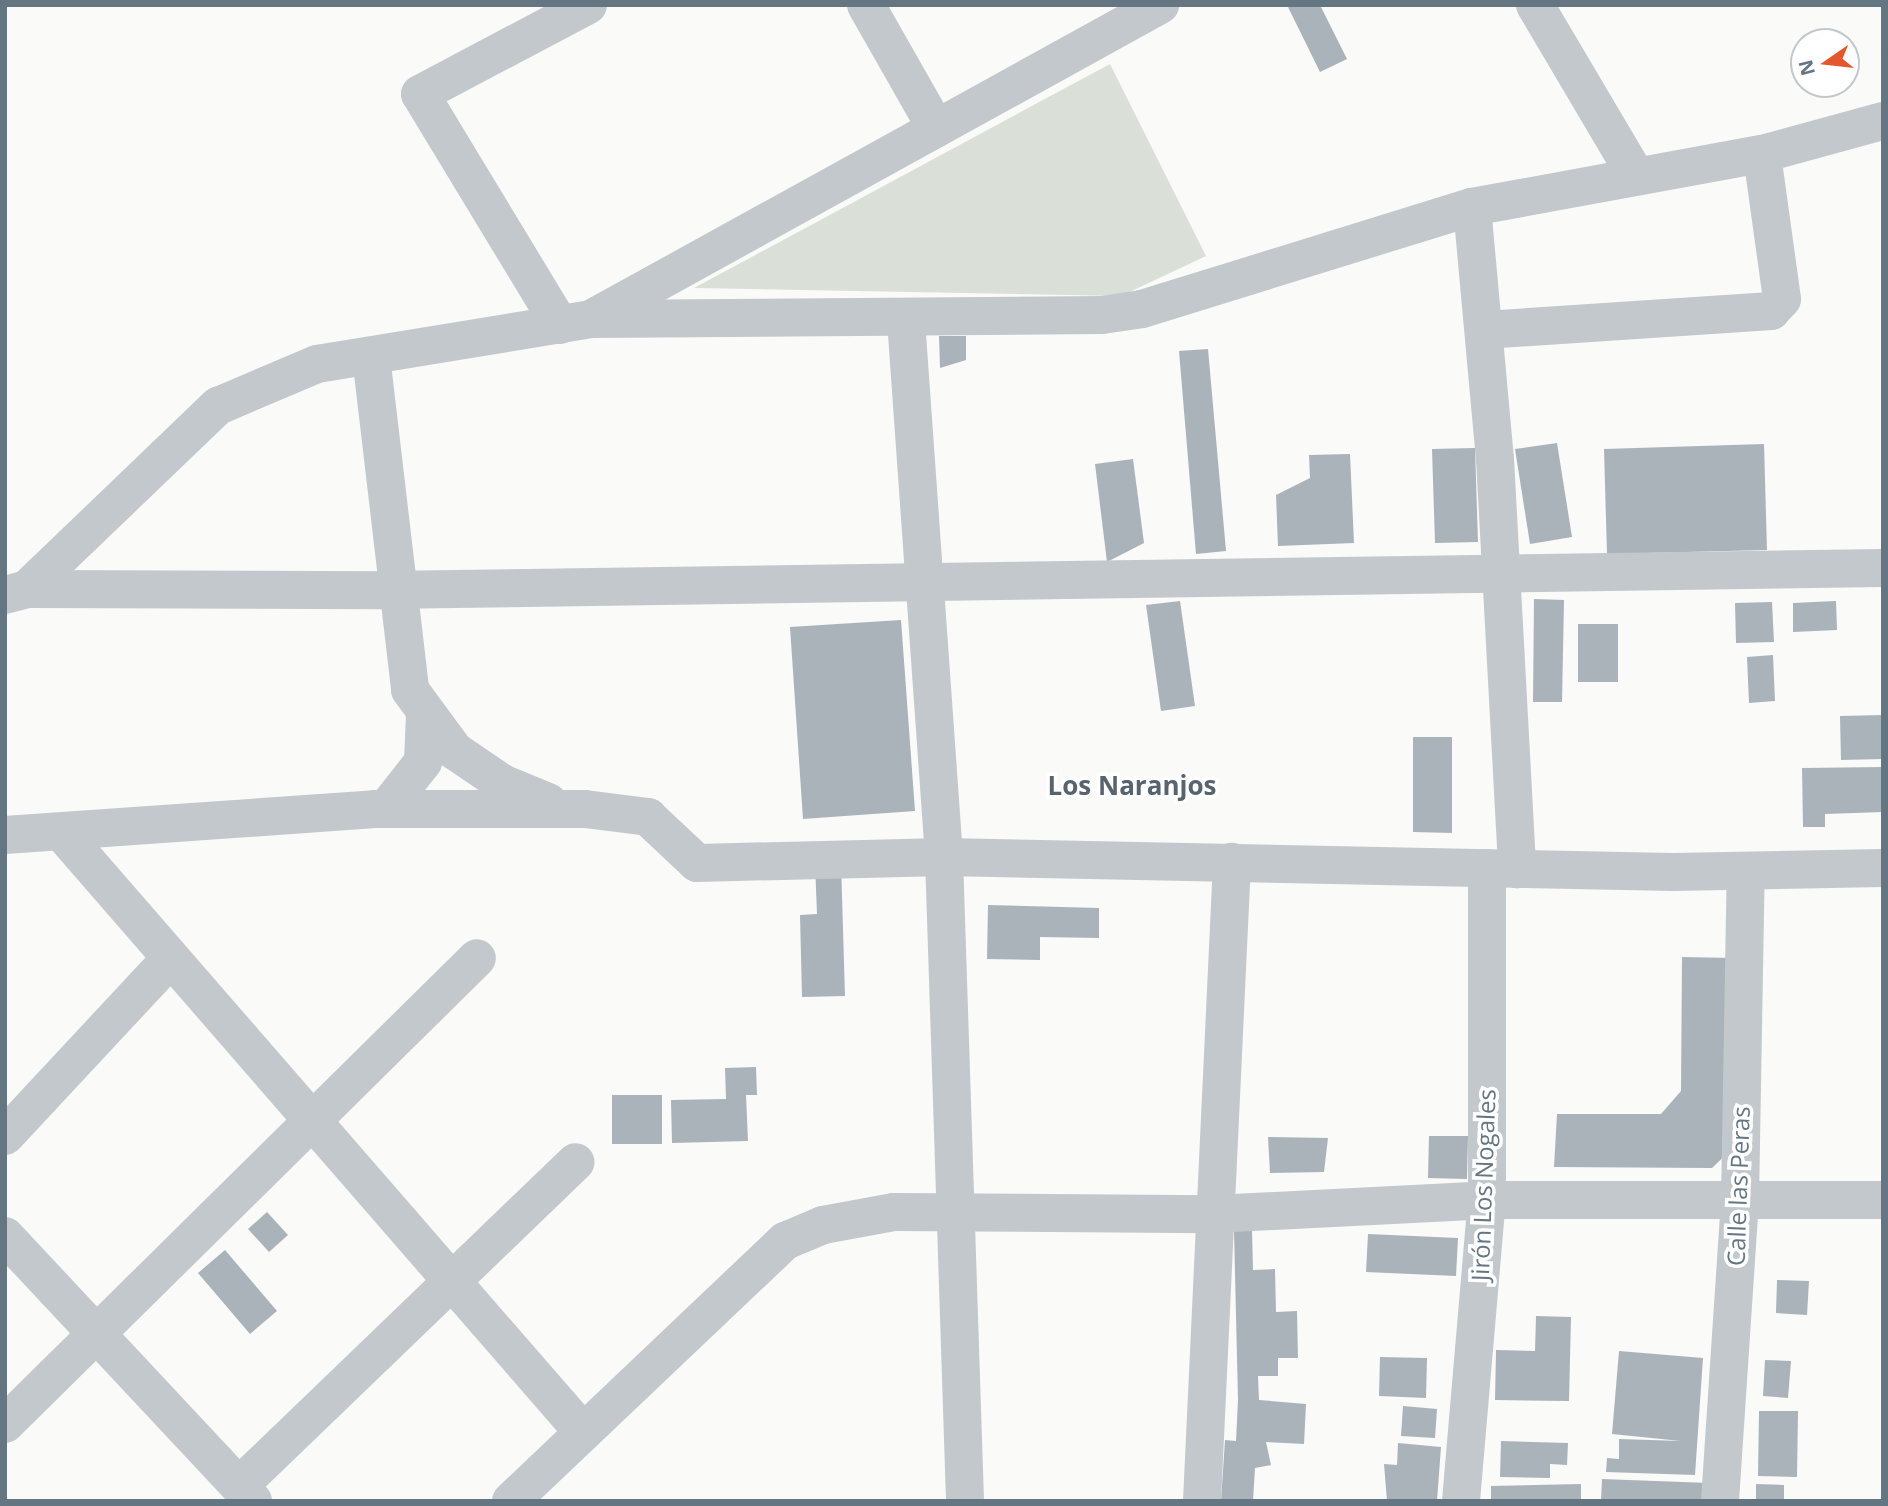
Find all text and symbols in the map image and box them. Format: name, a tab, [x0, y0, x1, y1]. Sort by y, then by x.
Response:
north arrow	[1790, 28, 1860, 98]
text: N	[1792, 57, 1821, 78]
district label: Los Naranjos	[1048, 770, 1216, 802]
street label: Jirón Los Nogales	[1465, 1088, 1501, 1282]
street label: Calle las Peras	[1721, 1106, 1755, 1266]

